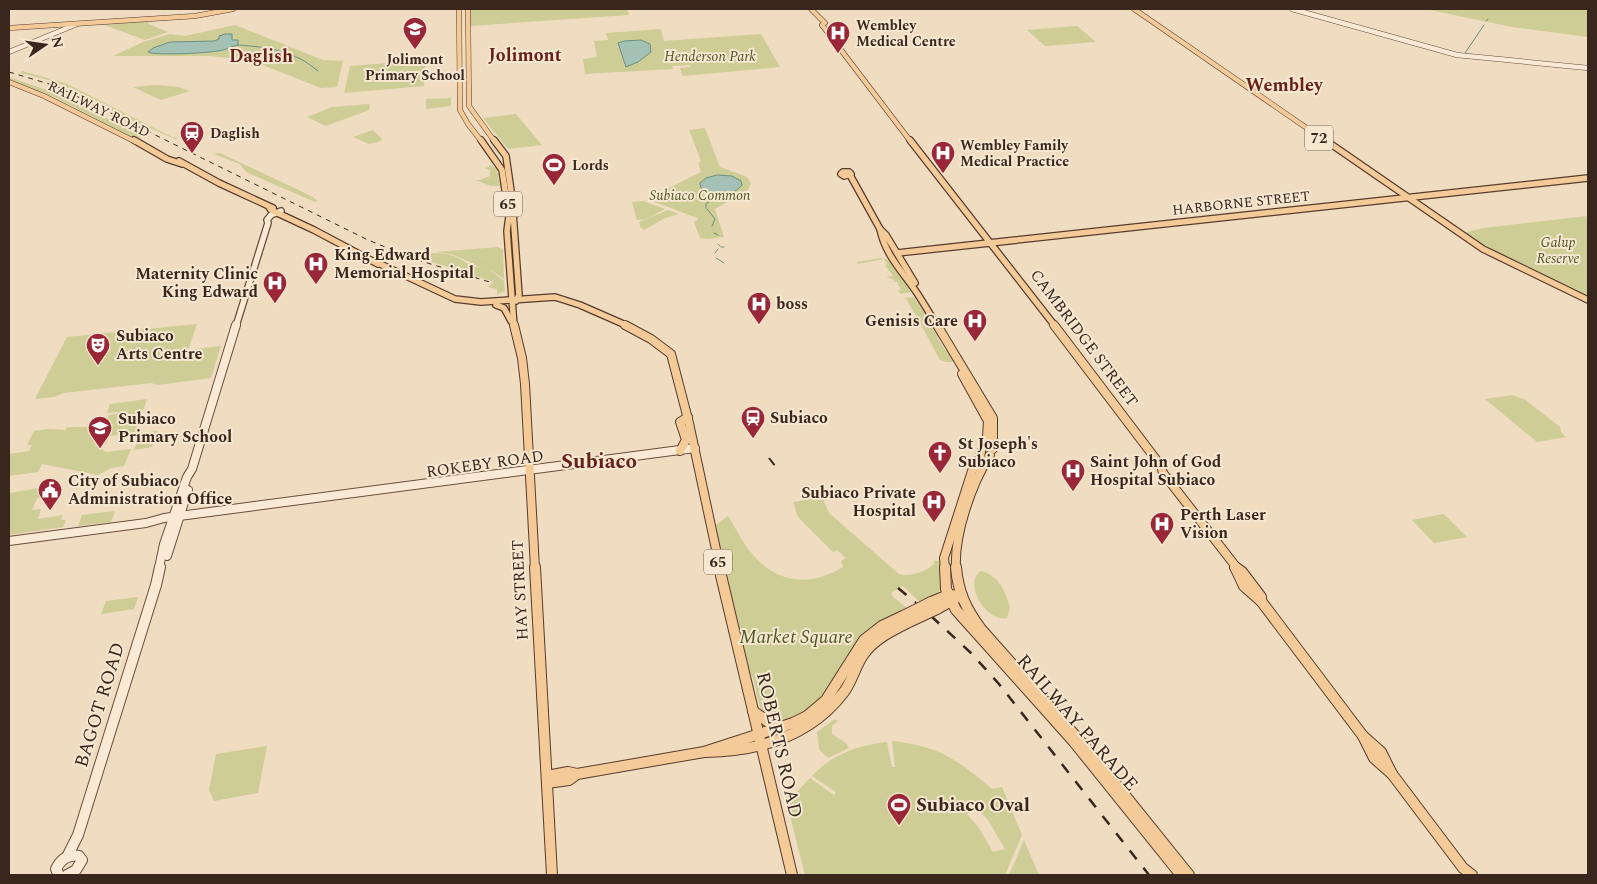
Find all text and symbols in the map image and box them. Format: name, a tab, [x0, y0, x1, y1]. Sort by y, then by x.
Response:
place label: Wembley Medical Centre	[856, 15, 956, 52]
school or university icon: Jolimont Primary School	[402, 16, 428, 50]
north arrow	[20, 20, 70, 70]
hospital icon: Wembley Medical Centre	[825, 20, 851, 54]
text: N	[46, 34, 69, 50]
district label: Jolimont	[488, 42, 562, 69]
district label: Daglish	[229, 43, 293, 70]
park label: Henderson Park	[664, 46, 756, 67]
place label: Jolimont Primary School	[365, 49, 465, 86]
district label: Wembley	[1245, 72, 1324, 99]
street label: RAILWAY ROAD	[44, 75, 154, 143]
station icon: Daglish	[179, 120, 205, 154]
place label: Daglish	[210, 123, 260, 144]
road number: 72	[1305, 126, 1333, 150]
place label: Wembley Family Medical Practice	[960, 135, 1069, 172]
hospital icon: Wembley Family Medical Practice	[930, 140, 956, 174]
sports icon: Lords	[541, 152, 567, 186]
place label: Lords	[572, 155, 609, 176]
park label: Subiaco Common	[650, 185, 751, 206]
street label: HARBORNE STREET	[1171, 185, 1311, 221]
road number: 65	[494, 192, 522, 216]
park label: Galup Reserve	[1537, 232, 1579, 269]
place label: King Edward Memorial Hospital	[334, 243, 474, 285]
hospital icon: King Edward Memorial Hospital	[303, 251, 329, 285]
place label: Maternity Clinic King Edward	[135, 262, 258, 304]
street label: CAMBRIDGE STREET	[1024, 264, 1144, 412]
hospital icon: Maternity Clinic King Edward	[262, 270, 288, 304]
hospital icon: boss	[746, 291, 772, 325]
place label: boss	[776, 292, 808, 316]
hospital icon: Genisis Care	[962, 308, 988, 342]
place label: Genisis Care	[865, 309, 958, 333]
place label: Subiaco Arts Centre	[116, 324, 203, 366]
theatre icon: Subiaco Arts Centre	[85, 332, 111, 366]
station icon: Subiaco	[740, 405, 766, 439]
place label: Subiaco	[770, 406, 828, 430]
place label: Subiaco Primary School	[118, 407, 232, 449]
school or university icon: Subiaco Primary School	[87, 415, 113, 449]
place label: St Joseph's Subiaco	[958, 432, 1038, 474]
church icon: St Joseph's Subiaco	[927, 440, 953, 474]
street label: ROKEBY ROAD	[425, 444, 545, 484]
district label: Subiaco	[561, 446, 637, 478]
place label: Saint John of God Hospital Subiaco	[1090, 450, 1221, 492]
hospital icon: Saint John of God Hospital Subiaco	[1060, 458, 1086, 492]
place label: City of Subiaco Administration Office	[68, 469, 232, 511]
public building icon: City of Subiaco Administration Office	[37, 477, 63, 511]
place label: Subiaco Private Hospital	[801, 481, 916, 523]
hospital icon: Subiaco Private Hospital	[921, 489, 947, 523]
place label: Perth Laser Vision	[1180, 503, 1266, 545]
hospital icon: Perth Laser Vision	[1149, 511, 1175, 545]
street label: HAY STREET	[505, 539, 535, 641]
road number: 65	[704, 550, 732, 574]
park label: Market Square	[739, 623, 853, 652]
street label: BAGOT ROAD	[67, 639, 133, 771]
street label: RAILWAY PARADE	[1009, 648, 1145, 798]
street label: ROBERTS ROAD	[748, 669, 810, 821]
place label: Subiaco Oval	[916, 791, 1030, 820]
sports icon: Subiaco Oval	[886, 792, 912, 826]

